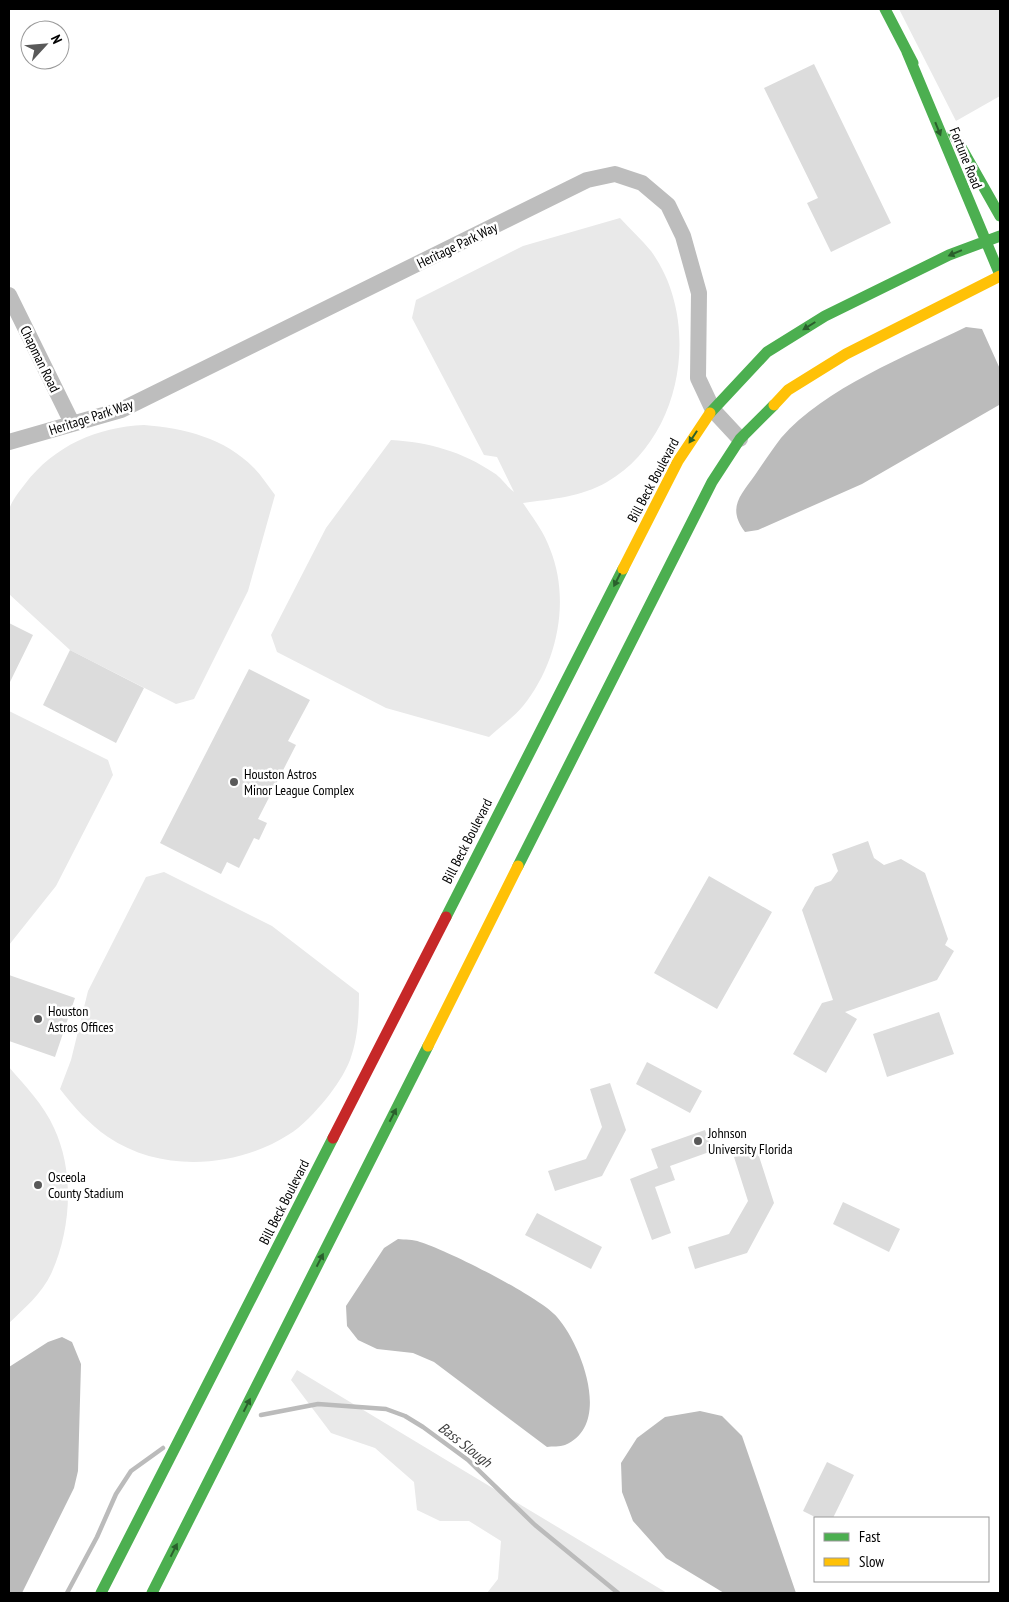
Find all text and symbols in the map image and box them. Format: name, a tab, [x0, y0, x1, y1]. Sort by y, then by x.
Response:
north arrow	[20, 20, 70, 70]
text: N	[47, 32, 66, 47]
one-way arrow	[935, 122, 943, 137]
street label: Fortune Road	[946, 125, 986, 191]
street label: Heritage Park Way	[414, 217, 501, 272]
one-way arrow	[948, 250, 962, 258]
one-way arrow	[803, 321, 816, 330]
street label: Chapman Road	[16, 323, 64, 395]
street label: Heritage Park Way	[47, 395, 136, 439]
one-way arrow	[689, 430, 698, 444]
street label: Bill Beck Boulevard	[623, 435, 683, 525]
one-way arrow	[613, 573, 621, 588]
place label: Houston Astros Minor League Complex	[244, 765, 354, 799]
marker: Houston Astros Minor League Complex	[228, 776, 240, 788]
street label: Bill Beck Boulevard	[438, 796, 496, 886]
place label: Houston Astros Offices	[48, 1002, 114, 1036]
marker: Houston Astros Offices	[32, 1013, 44, 1025]
one-way arrow	[389, 1107, 397, 1122]
place label: Johnson University Florida	[707, 1124, 793, 1158]
marker: Johnson University Florida	[692, 1135, 704, 1147]
street label: Bill Beck Boulevard	[255, 1157, 313, 1247]
place label: Osceola County Stadium	[48, 1168, 124, 1202]
marker: Osceola County Stadium	[32, 1179, 44, 1191]
one-way arrow	[316, 1252, 324, 1267]
one-way arrow	[243, 1397, 251, 1412]
water label: Bass Slough	[435, 1418, 497, 1472]
legend	[814, 1517, 989, 1582]
text: Fast	[859, 1527, 880, 1546]
one-way arrow	[170, 1543, 178, 1557]
text: Slow	[859, 1552, 884, 1571]

